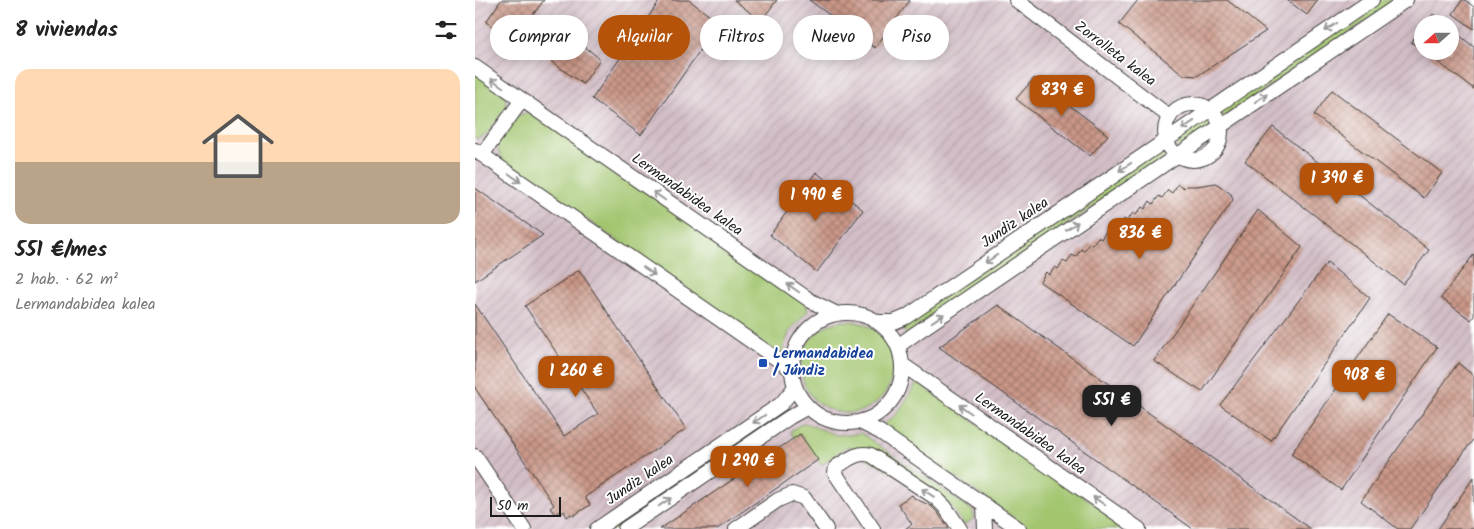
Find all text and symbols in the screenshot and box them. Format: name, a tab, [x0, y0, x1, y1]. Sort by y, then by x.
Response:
text: 8 viviendas	[15, 14, 118, 47]
chip: Comprar	[490, 15, 588, 60]
chip: Alquilar	[598, 15, 690, 60]
chip: Filtros	[700, 15, 783, 60]
chip: Nuevo	[793, 15, 873, 60]
chip: Piso	[883, 15, 949, 60]
street label: Zorrolleta kalea	[1069, 15, 1161, 93]
north arrow	[1414, 15, 1459, 60]
map controls	[1414, 15, 1459, 60]
icon: filters	[432, 16, 460, 44]
one-way arrow	[1325, 22, 1339, 32]
pin: 839 €	[1027, 74, 1097, 117]
one-way arrow	[490, 78, 504, 88]
text: 839 €	[1041, 78, 1083, 103]
one-way arrow	[1254, 93, 1268, 103]
icon: home	[193, 101, 283, 191]
one-way arrow	[1181, 120, 1195, 130]
street label: Lermandabidea kalea	[626, 147, 748, 243]
one-way arrow	[1118, 162, 1132, 173]
pin: 1 390 €	[1291, 162, 1383, 205]
text: 1 390 €	[1311, 166, 1363, 191]
one-way arrow	[508, 173, 522, 183]
pin: 1 990 €	[770, 180, 862, 222]
text: 1 990 €	[790, 183, 842, 208]
one-way arrow	[653, 191, 667, 201]
street label: Jundiz kalea	[976, 191, 1054, 255]
pin: 836 €	[1105, 218, 1175, 260]
one-way arrow	[1065, 221, 1079, 231]
text: 836 €	[1118, 221, 1162, 246]
text: 551 €/mes	[15, 234, 107, 267]
one-way arrow	[984, 254, 998, 264]
one-way arrow	[641, 266, 655, 276]
text: 2 hab. · 62 m²	[15, 267, 118, 292]
one-way arrow	[786, 283, 800, 293]
text: Lermandabidea kalea	[15, 292, 155, 317]
one-way arrow	[931, 313, 945, 323]
place label: Lermandabidea / Júndiz	[772, 342, 874, 383]
pin: 1 260 €	[530, 356, 622, 398]
marker: Lermandabidea / Júndiz	[757, 357, 769, 369]
text: 1 260 €	[549, 359, 603, 384]
pin: 908 €	[1329, 360, 1399, 402]
text: 908 €	[1343, 363, 1385, 388]
pin: 551 €	[1077, 384, 1147, 427]
street label: Lermandabidea kalea	[969, 386, 1091, 482]
text: 551 €	[1093, 388, 1131, 413]
one-way arrow	[958, 404, 972, 414]
one-way arrow	[752, 414, 766, 424]
pin: 1 290 €	[702, 446, 794, 488]
street label: Jundiz kalea	[601, 448, 679, 512]
text: 1 290 €	[722, 449, 774, 474]
one-way arrow	[921, 488, 935, 498]
scale bar	[490, 494, 561, 517]
text: 50 m	[497, 495, 528, 517]
one-way arrow	[1092, 496, 1106, 506]
one-way arrow	[658, 497, 672, 507]

